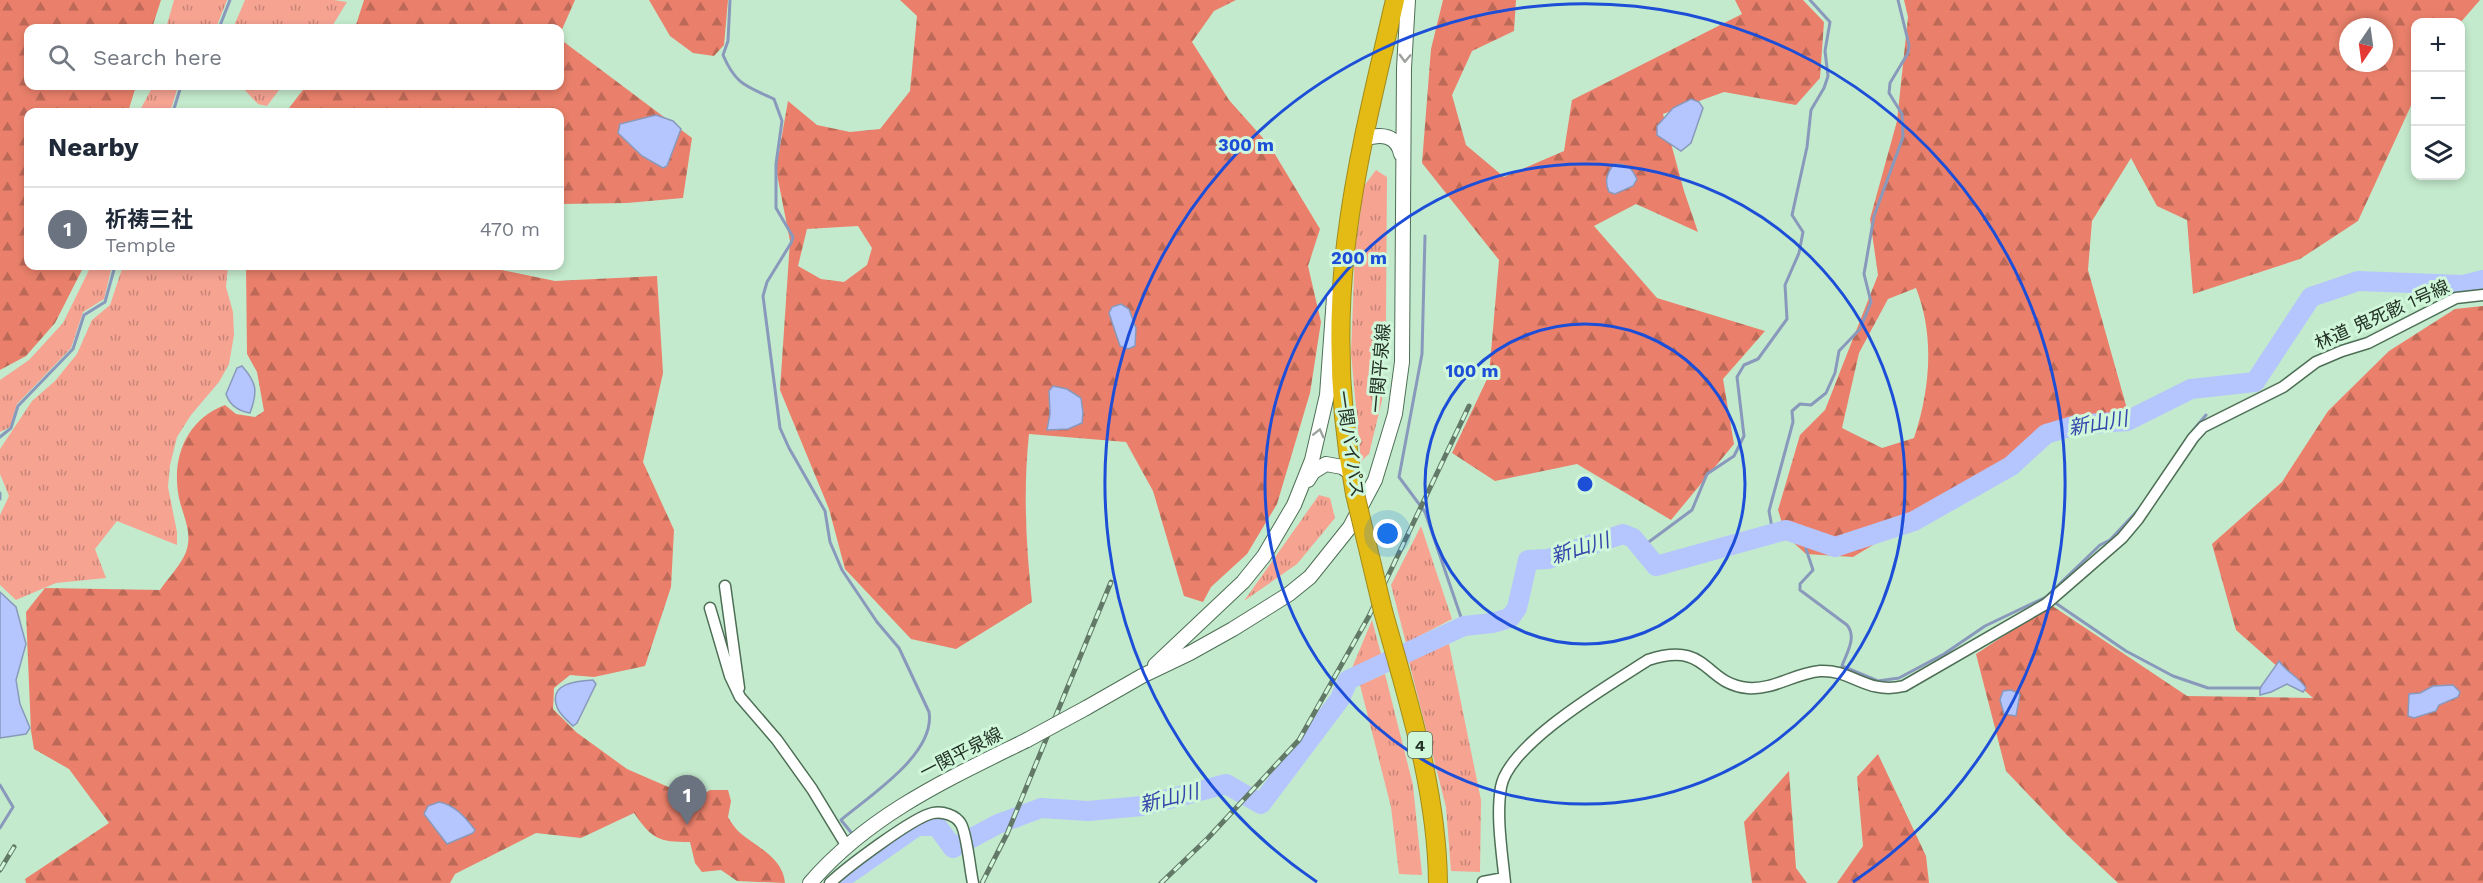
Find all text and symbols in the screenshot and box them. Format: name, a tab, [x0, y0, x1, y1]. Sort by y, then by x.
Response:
north arrow	[2339, 18, 2393, 72]
map controls	[2411, 18, 2465, 180]
button: +	[2411, 18, 2465, 72]
search box	[24, 24, 564, 90]
icon: search	[45, 41, 78, 74]
text: Search here	[93, 45, 222, 70]
one-way arrow	[1398, 54, 1411, 63]
button: −	[2411, 72, 2465, 126]
button: layers	[2411, 126, 2465, 180]
text: Nearby	[48, 132, 139, 162]
text: 300 m	[1218, 134, 1274, 155]
text: 祈祷三社	[105, 207, 193, 232]
text: 1	[63, 217, 72, 241]
text: 470 m	[480, 217, 540, 241]
text: Temple	[105, 233, 176, 257]
text: 200 m	[1331, 247, 1387, 268]
street label: 林道 鬼死骸 1号線	[2311, 275, 2452, 354]
street label: 一関平泉線	[1365, 322, 1394, 414]
text: 100 m	[1445, 360, 1499, 381]
street label: 一関バイパス	[1333, 389, 1368, 499]
water label: 新山川	[2066, 406, 2132, 440]
one-way arrow	[1311, 428, 1324, 438]
centre of rings	[1575, 474, 1595, 494]
your location	[1373, 519, 1402, 548]
water label: 新山川	[1548, 527, 1614, 568]
street label: 一関平泉線	[916, 723, 1006, 782]
road number: 4	[1408, 732, 1432, 758]
pin: 1	[668, 776, 706, 825]
water label: 新山川	[1137, 779, 1203, 817]

